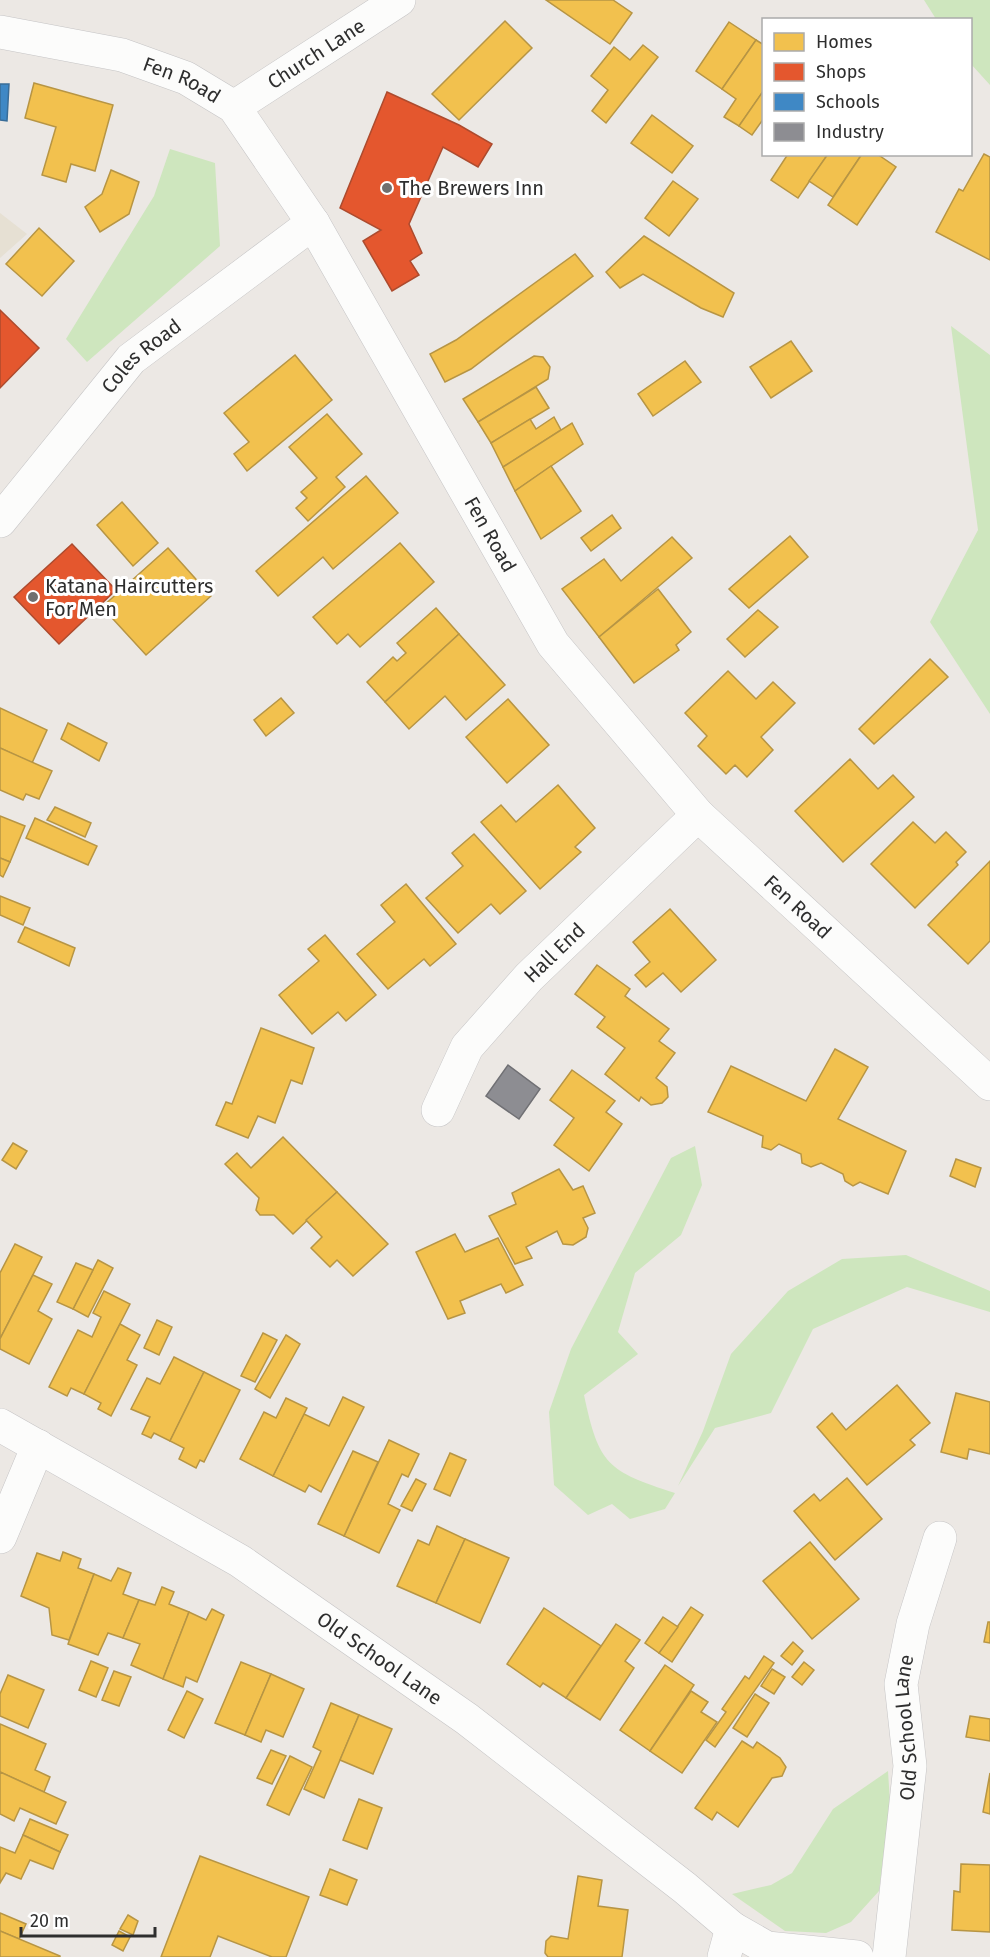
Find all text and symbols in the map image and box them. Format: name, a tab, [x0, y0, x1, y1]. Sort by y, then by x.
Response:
street label: Church Lane	[263, 13, 369, 94]
legend	[762, 18, 972, 156]
text: Homes	[816, 31, 872, 53]
street label: Fen Road	[140, 52, 225, 108]
text: Shops	[816, 61, 866, 83]
text: Schools	[816, 91, 880, 113]
text: Industry	[816, 121, 884, 143]
place label: The Brewers Inn	[399, 176, 544, 200]
marker: The Brewers Inn	[380, 181, 394, 195]
street label: Coles Road	[96, 314, 186, 398]
street label: Fen Road	[459, 492, 522, 576]
place label: Katana Haircutters For Men	[45, 574, 213, 621]
marker: Katana Haircutters For Men	[26, 590, 40, 604]
street label: Fen Road	[759, 870, 836, 944]
street label: Hall End	[519, 918, 590, 987]
street label: Old School Lane	[312, 1606, 447, 1710]
street label: Old School Lane	[889, 1652, 922, 1802]
scale bar	[21, 1900, 154, 1938]
text: 20 m	[30, 1910, 69, 1932]

